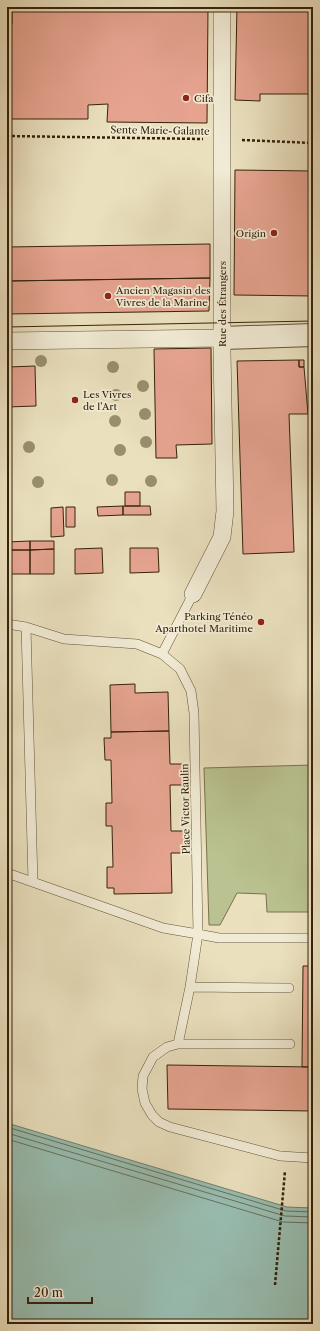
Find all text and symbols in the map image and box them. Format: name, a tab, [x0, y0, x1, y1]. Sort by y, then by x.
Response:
place label: Cifa	[194, 92, 214, 105]
marker: Cifa	[181, 93, 191, 103]
street label: Sente Marie-Galante	[110, 123, 210, 138]
place label: Origin	[236, 227, 267, 240]
marker: Origin	[269, 228, 279, 238]
street label: Rue des Étrangers	[216, 261, 229, 347]
place label: Ancien Magasin des Vivres de la Marine	[115, 284, 211, 309]
marker: Ancien Magasin des Vivres de la Marine	[103, 291, 113, 301]
place label: Les Vivres de l'Art	[83, 388, 131, 413]
marker: Les Vivres de l'Art	[70, 395, 80, 405]
place label: Parking Ténéo Aparthotel Maritime	[154, 610, 253, 635]
marker: Parking Ténéo Aparthotel Maritime	[256, 617, 266, 627]
street label: Place Victor Raulin	[178, 763, 193, 855]
scale bar	[28, 1279, 92, 1305]
text: 20 m	[34, 1285, 63, 1300]

